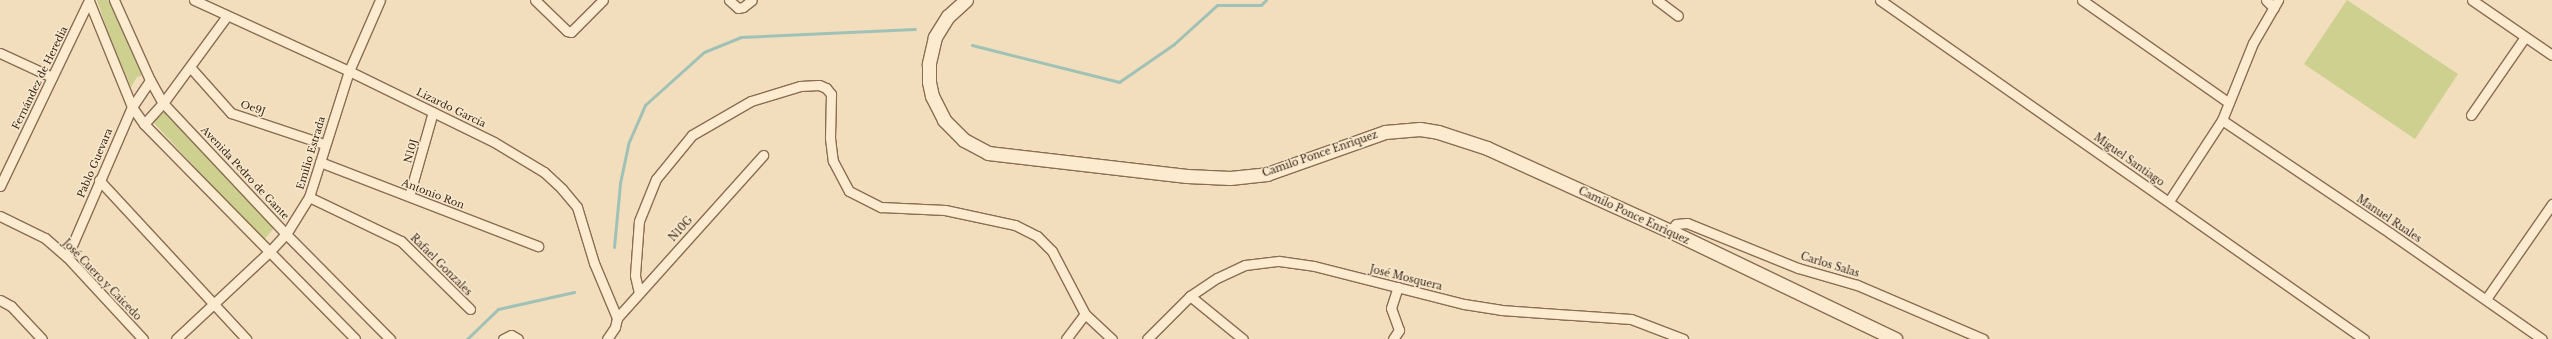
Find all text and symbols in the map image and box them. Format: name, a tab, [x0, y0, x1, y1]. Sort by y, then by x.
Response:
street label: Fernández de Heredia	[10, 24, 70, 132]
street label: Lizardo García	[414, 86, 488, 130]
street label: Oe9J	[239, 98, 267, 118]
street label: Emilio Estrada	[294, 115, 328, 191]
street label: Avenida Pedro de Gante	[199, 124, 291, 222]
street label: Pablo Guevara	[75, 126, 115, 200]
street label: Camilo Ponce Enrìquez	[1261, 129, 1379, 179]
street label: Miguel Santiago	[2092, 131, 2166, 189]
street label: N10J	[402, 138, 420, 164]
street label: Antonio Ron	[400, 177, 466, 211]
street label: Camilo Ponce Enrìquez	[1577, 185, 1691, 247]
street label: Manuel Ruales	[2354, 193, 2424, 245]
street label: N10G	[667, 214, 695, 244]
street label: Rafael Gonzales	[408, 232, 474, 298]
street label: José Cuero y Caicedo	[60, 237, 144, 323]
street label: Carlos Salas	[1799, 250, 1861, 280]
street label: José Mosquera	[1368, 263, 1444, 293]

